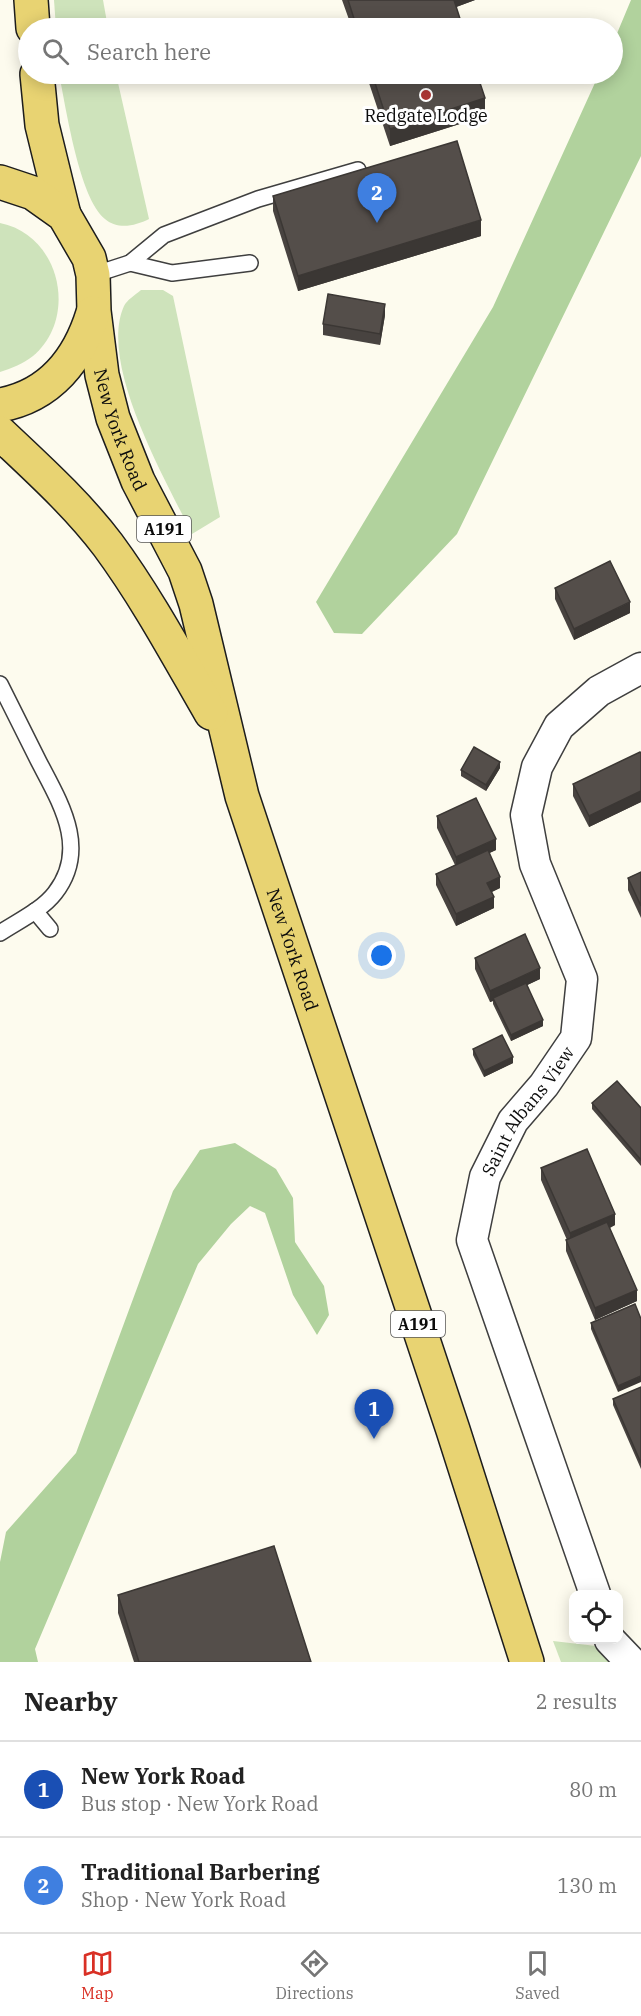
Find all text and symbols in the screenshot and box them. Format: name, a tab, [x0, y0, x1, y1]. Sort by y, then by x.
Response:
search box	[18, 18, 623, 84]
icon: search	[39, 35, 72, 68]
text: Search here	[87, 37, 211, 66]
marker: Redgate Lodge	[419, 88, 433, 102]
place label: Redgate Lodge	[364, 104, 488, 127]
pin: 2	[358, 174, 397, 223]
street label: New York Road	[89, 366, 152, 495]
road number: A191	[137, 516, 191, 542]
street label: New York Road	[262, 885, 324, 1014]
your location	[367, 941, 396, 970]
street label: Saint Albans View	[476, 1042, 579, 1180]
road number: A191	[391, 1311, 445, 1337]
pin: 1	[354, 1390, 394, 1439]
map controls	[569, 1590, 623, 1644]
button: locate	[569, 1590, 623, 1644]
text: Nearby	[24, 1684, 118, 1718]
text: 2 results	[536, 1688, 617, 1715]
text: New York Road	[81, 1761, 245, 1790]
text: 1	[38, 1776, 50, 1803]
text: 80 m	[569, 1776, 617, 1803]
text: Bus stop · New York Road	[81, 1790, 319, 1817]
text: Traditional Barbering	[81, 1857, 320, 1886]
text: 2	[38, 1872, 50, 1899]
text: 130 m	[557, 1872, 617, 1899]
text: Shop · New York Road	[81, 1886, 286, 1913]
tab: Map	[81, 1947, 114, 2003]
tab: Directions	[276, 1947, 354, 2003]
tab: Saved	[515, 1947, 560, 2003]

